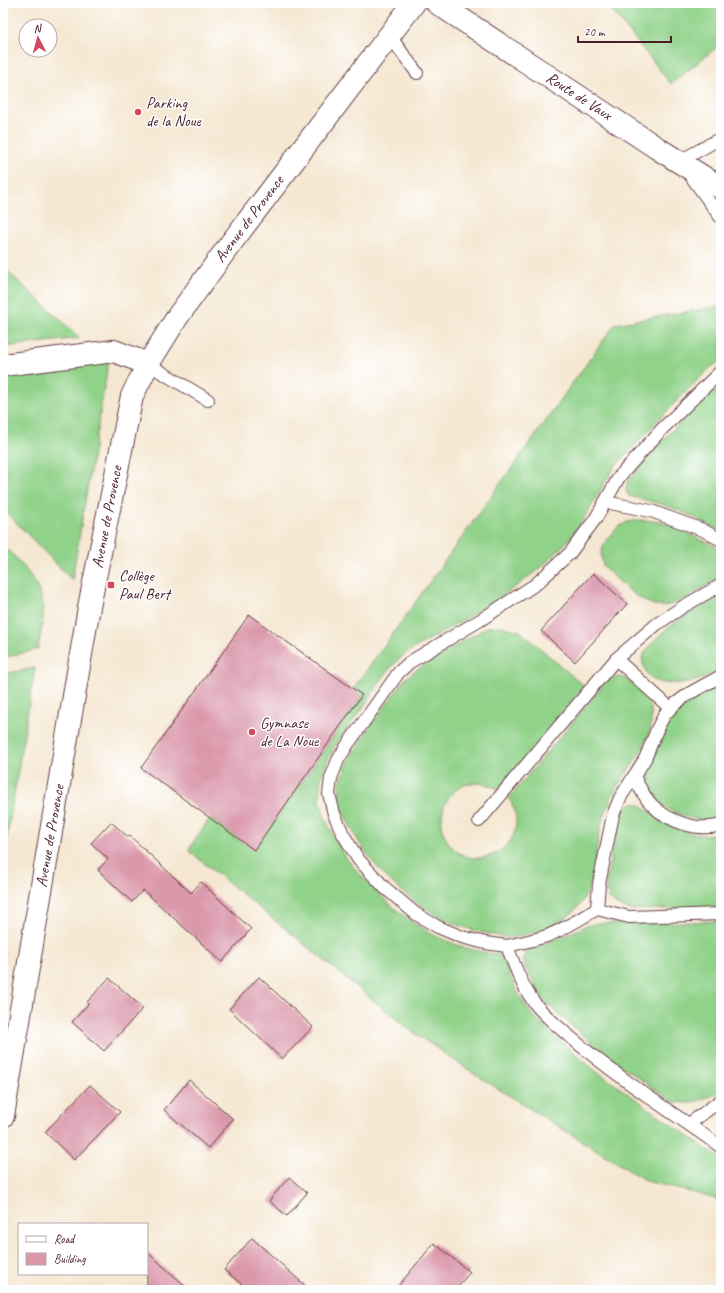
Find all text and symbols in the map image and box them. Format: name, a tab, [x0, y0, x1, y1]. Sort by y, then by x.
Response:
north arrow	[18, 18, 58, 58]
scale bar	[578, 18, 671, 44]
text: N	[33, 21, 43, 35]
text: 20 m	[584, 24, 606, 40]
street label: Route de Vaux	[542, 67, 617, 126]
place label: Parking de la Noue	[146, 93, 203, 131]
marker: Parking de la Noue	[133, 107, 143, 117]
street label: Avenue de Provence	[210, 170, 289, 266]
street label: Avenue de Provence	[87, 463, 127, 570]
place label: Collège Paul Bert	[119, 566, 172, 604]
marker: Collège Paul Bert	[106, 580, 116, 590]
place label: Gymnase de La Noue	[260, 713, 320, 751]
marker: Gymnase de La Noue	[247, 727, 257, 737]
street label: Avenue de Provence	[31, 782, 69, 889]
legend	[18, 1223, 148, 1275]
text: Road	[54, 1231, 76, 1247]
text: Building	[54, 1251, 86, 1267]

